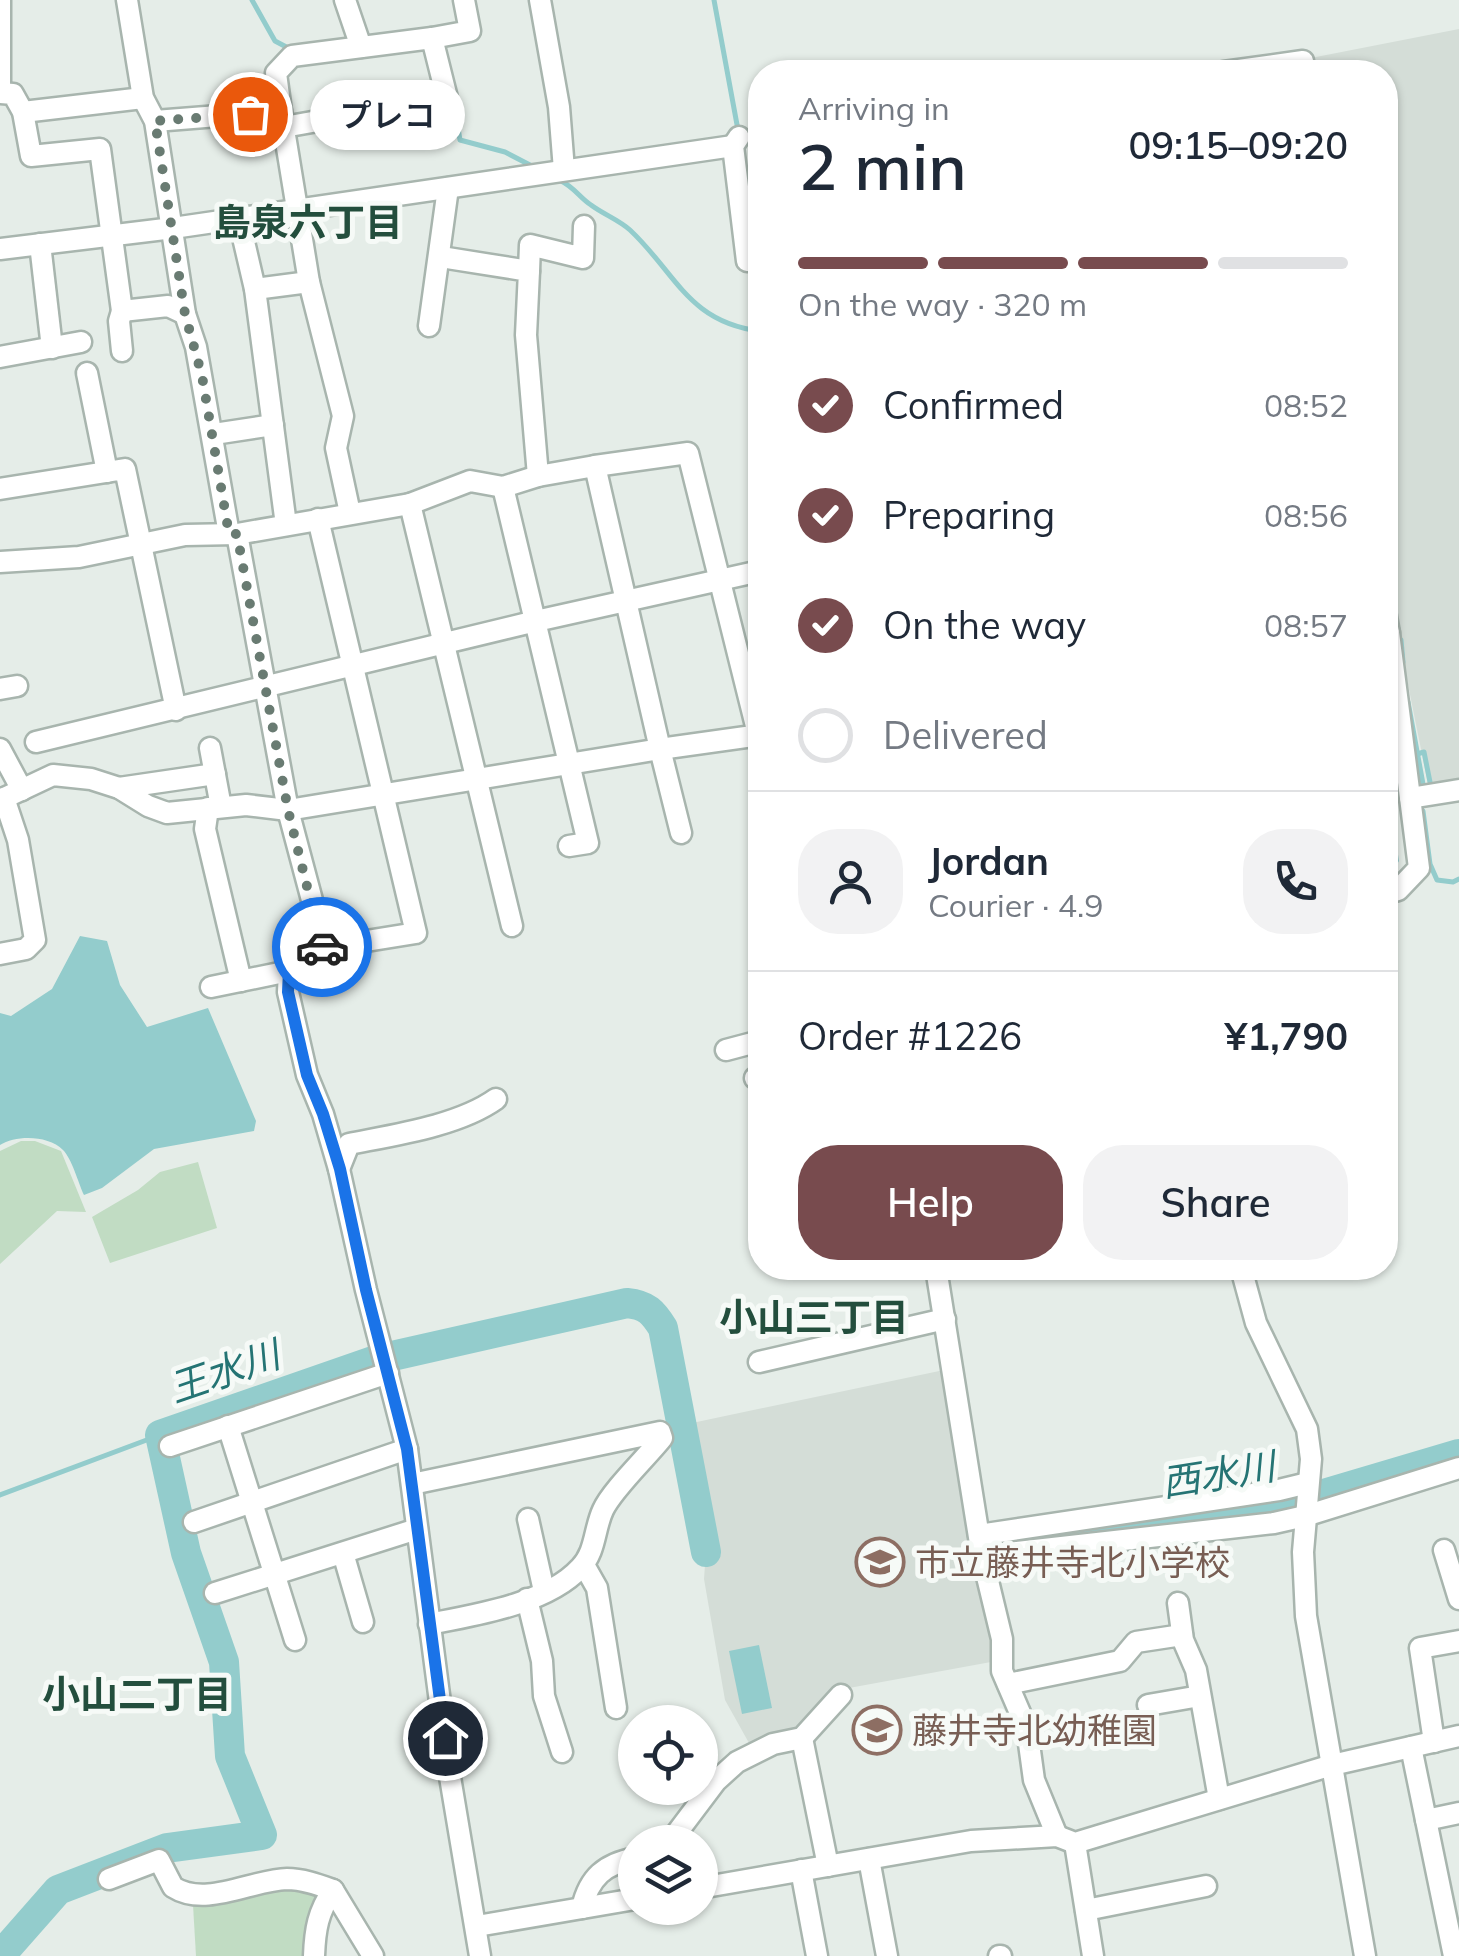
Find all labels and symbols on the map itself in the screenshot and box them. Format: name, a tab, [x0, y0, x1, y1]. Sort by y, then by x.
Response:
pin	[208, 72, 293, 157]
callout: プレコ	[310, 79, 465, 149]
district label: 島泉六丁目	[213, 198, 403, 246]
courier	[272, 897, 372, 997]
district label: 小山三丁目	[719, 1293, 909, 1341]
water label: 王水川	[162, 1328, 289, 1412]
water label: 西水川	[1158, 1441, 1282, 1507]
school or university icon: 市立藤井寺北小学校	[854, 1536, 906, 1588]
place label: 市立藤井寺北小学校	[915, 1540, 1230, 1584]
district label: 小山二丁目	[42, 1670, 232, 1718]
pin	[403, 1696, 488, 1781]
school or university icon: 藤井寺北幼稚園	[851, 1704, 903, 1756]
place label: 藤井寺北幼稚園	[912, 1708, 1157, 1752]

